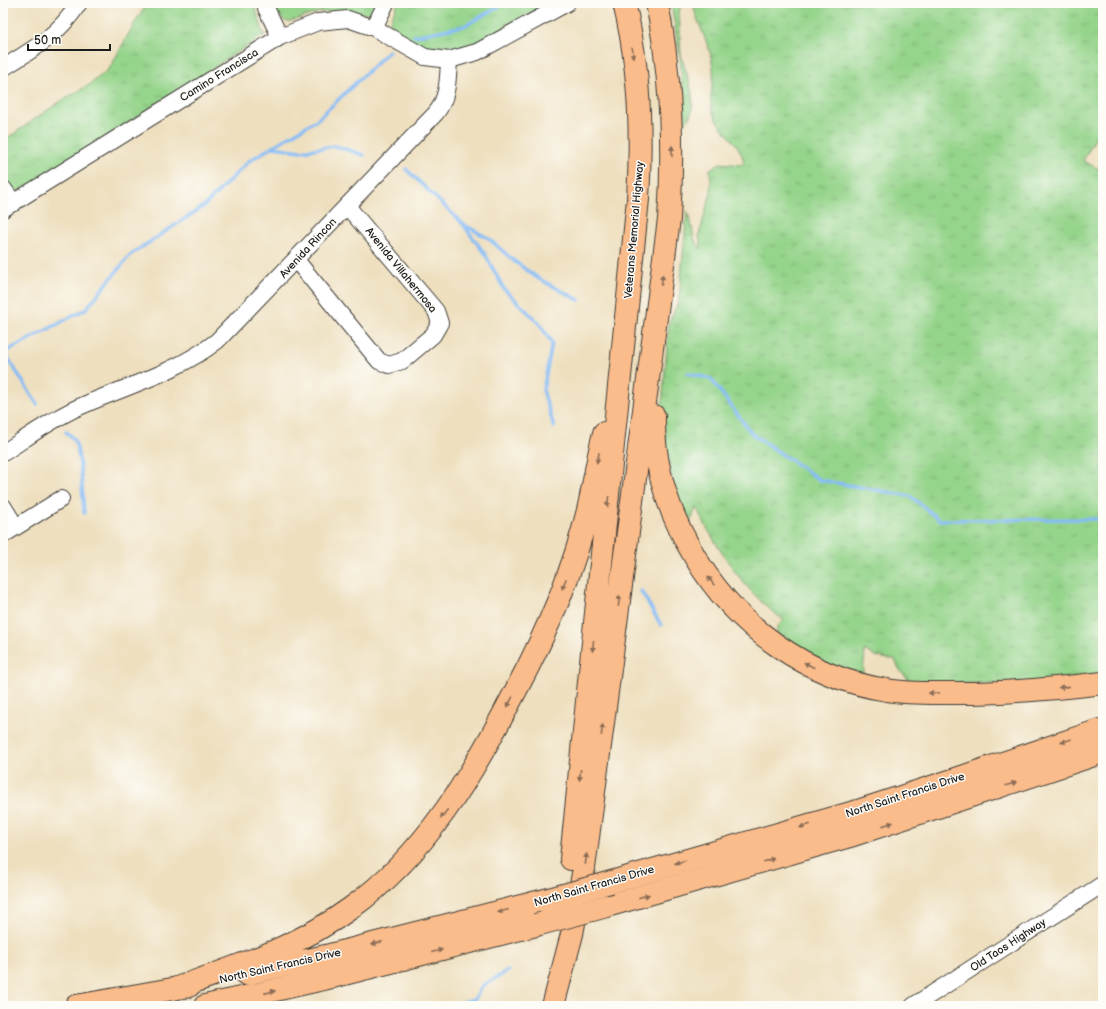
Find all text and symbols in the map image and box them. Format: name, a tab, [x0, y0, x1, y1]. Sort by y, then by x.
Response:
scale bar	[28, 26, 110, 52]
text: 50 m	[34, 33, 61, 48]
street label: Camino Francisca	[177, 46, 261, 104]
one-way arrow	[631, 47, 637, 59]
one-way arrow	[669, 144, 675, 157]
street label: Veterans Memorial Highway	[622, 161, 646, 299]
street label: Avenida Rincon	[277, 215, 339, 281]
street label: Avenida Villahermosa	[363, 225, 439, 315]
one-way arrow	[658, 274, 665, 286]
one-way arrow	[594, 452, 600, 465]
one-way arrow	[605, 496, 611, 509]
one-way arrow	[707, 576, 715, 587]
one-way arrow	[561, 578, 567, 590]
one-way arrow	[616, 595, 622, 607]
one-way arrow	[590, 640, 596, 652]
one-way arrow	[803, 662, 815, 668]
one-way arrow	[1058, 684, 1070, 691]
one-way arrow	[927, 690, 940, 696]
one-way arrow	[507, 696, 513, 708]
one-way arrow	[599, 724, 605, 736]
one-way arrow	[1060, 739, 1072, 745]
one-way arrow	[576, 769, 583, 781]
street label: North Saint Francis Drive	[844, 769, 967, 820]
one-way arrow	[1006, 780, 1018, 786]
one-way arrow	[440, 808, 448, 819]
one-way arrow	[882, 821, 894, 827]
one-way arrow	[799, 823, 811, 829]
one-way arrow	[582, 853, 589, 865]
one-way arrow	[764, 857, 776, 863]
one-way arrow	[674, 859, 686, 865]
street label: North Saint Francis Drive	[532, 862, 656, 909]
one-way arrow	[638, 892, 651, 898]
one-way arrow	[497, 908, 509, 914]
street label: Old Taos Highway	[968, 916, 1048, 974]
one-way arrow	[371, 940, 383, 946]
street label: North Saint Francis Drive	[218, 946, 342, 986]
one-way arrow	[431, 948, 443, 954]
one-way arrow	[264, 988, 276, 994]

